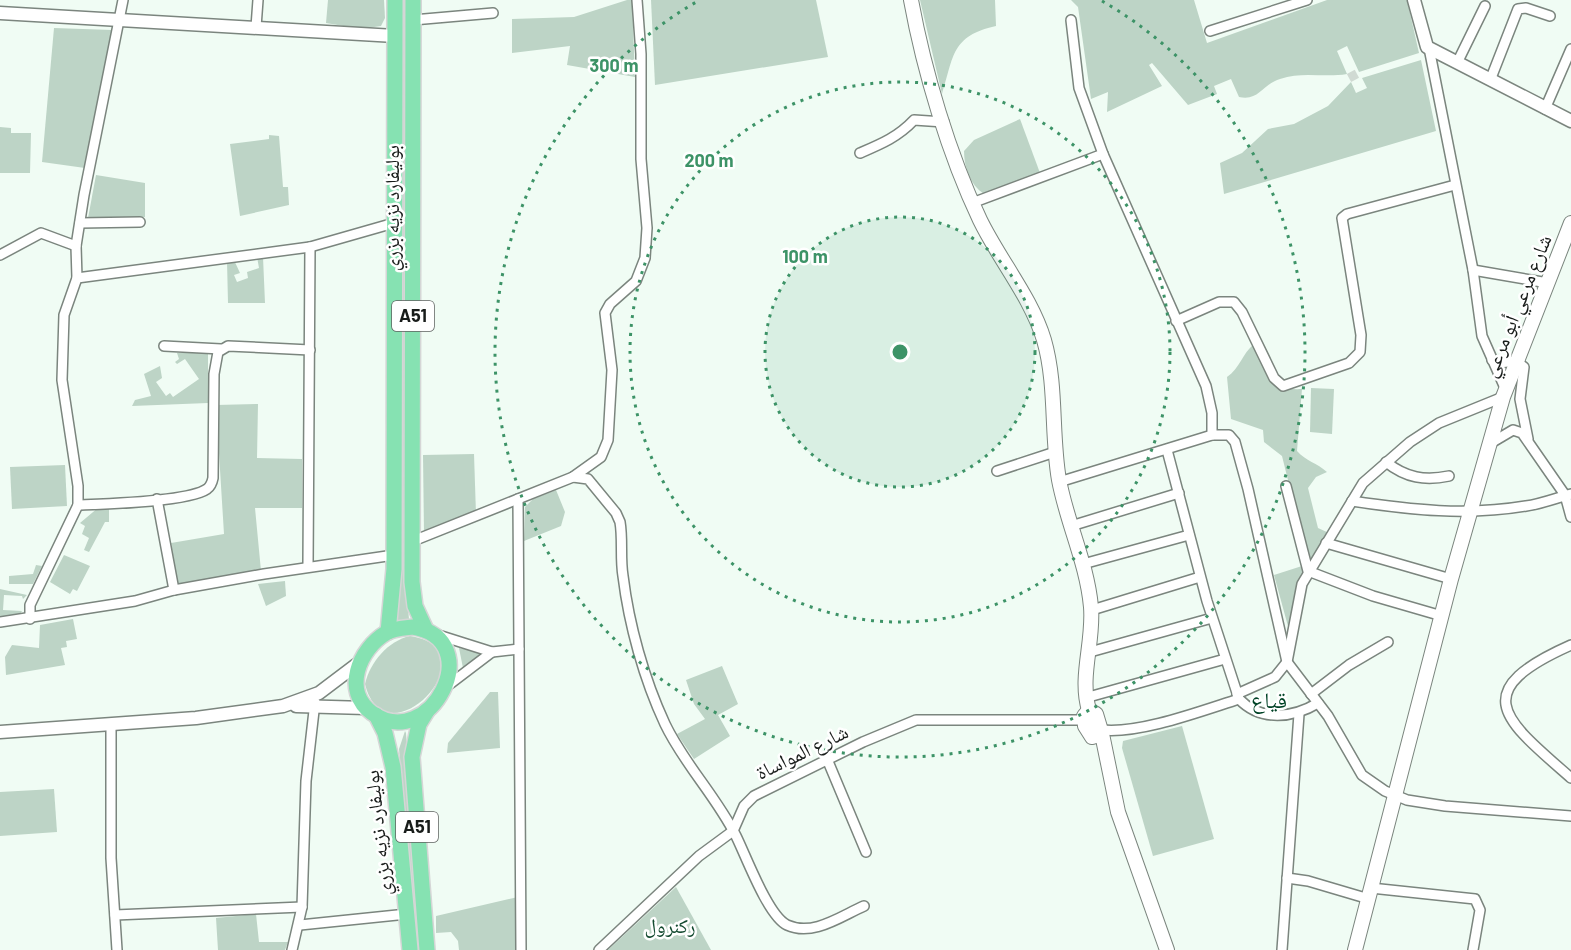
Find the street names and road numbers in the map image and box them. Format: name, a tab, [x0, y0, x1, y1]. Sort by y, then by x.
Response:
street label: بوليفارد نزيه بزري	[379, 145, 408, 271]
street label: شارع مرعي أبو مرعي	[1477, 231, 1560, 382]
road number: A51	[392, 301, 434, 331]
street label: شارع المواساة	[751, 718, 853, 786]
street label: بوليفارد نزيه بزري	[358, 769, 401, 897]
road number: A51	[396, 812, 438, 842]

